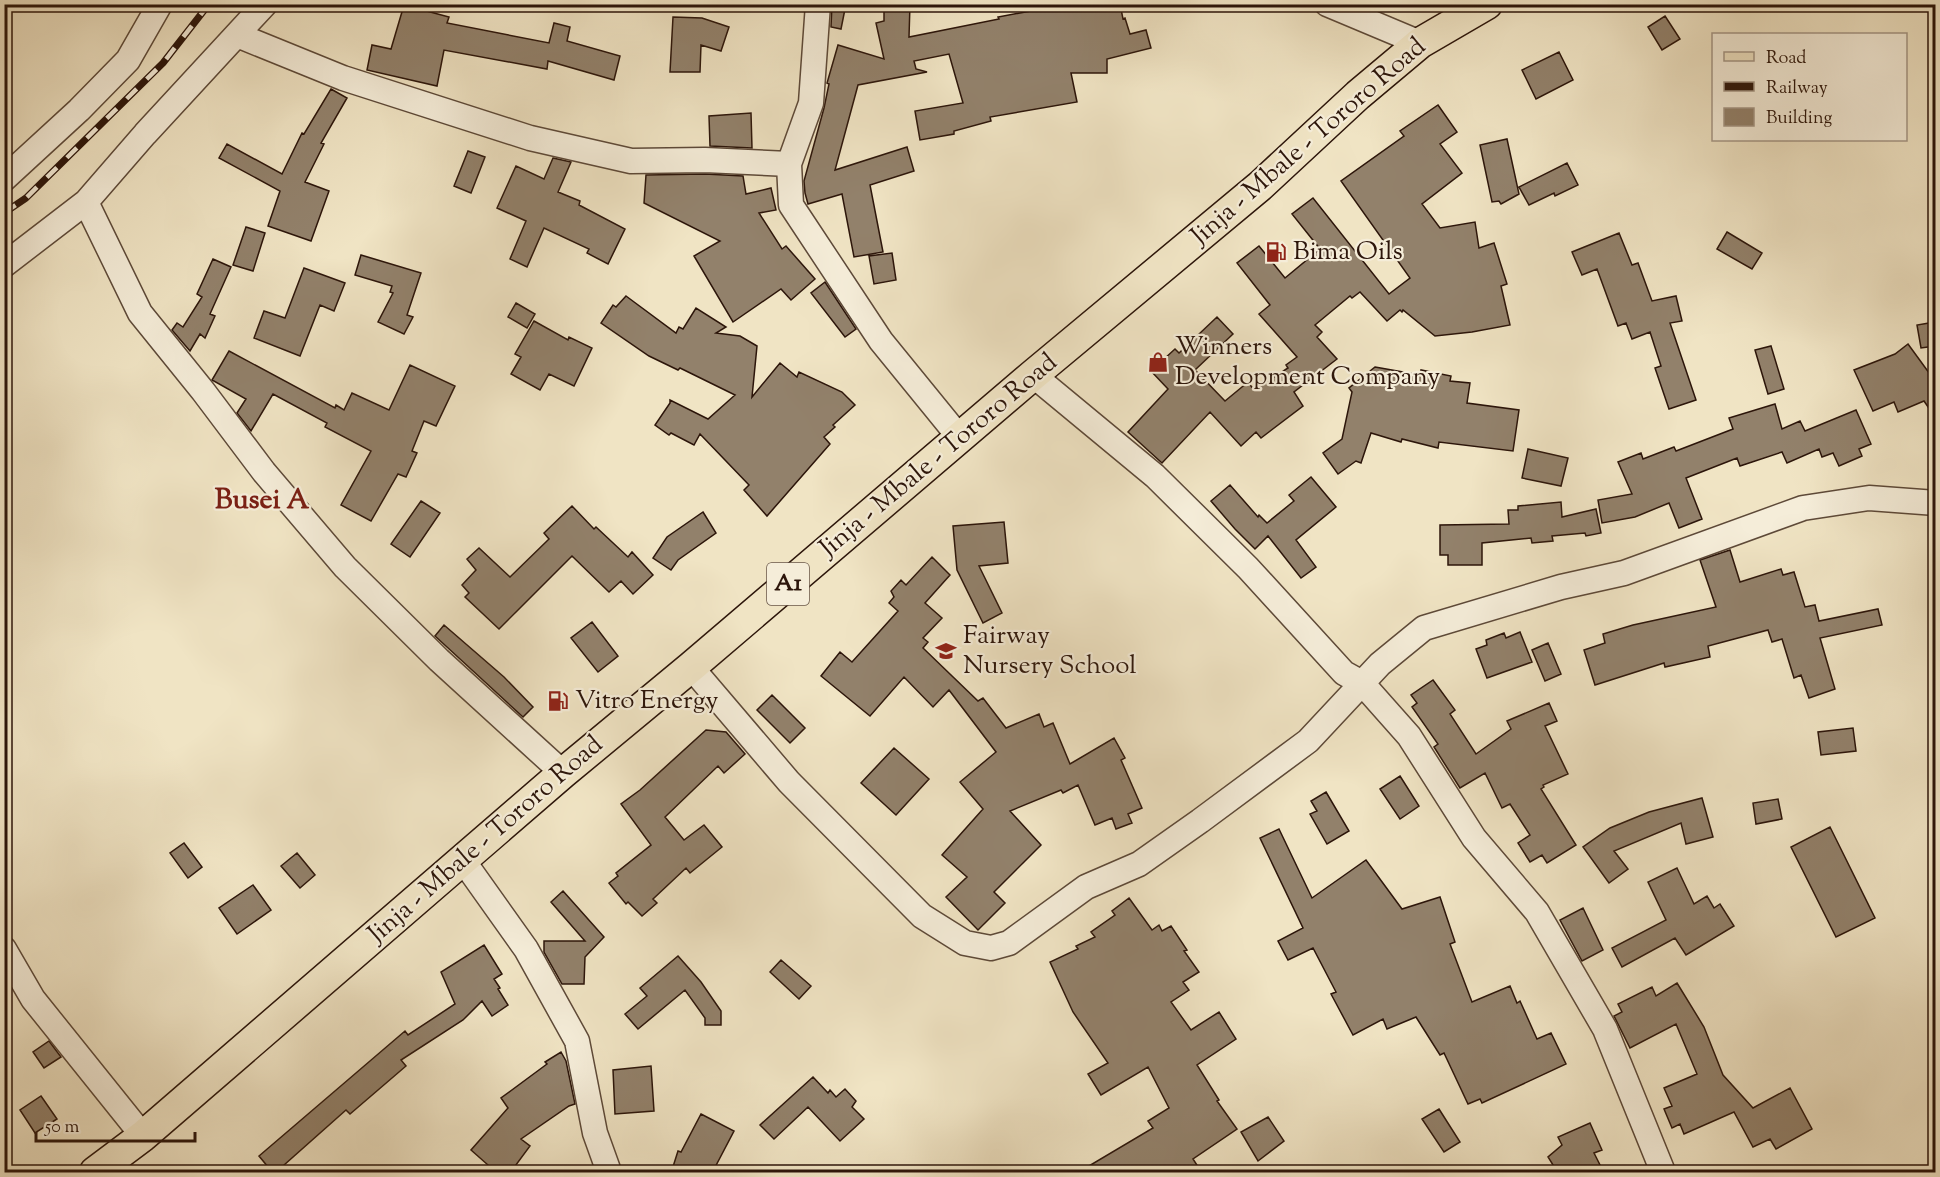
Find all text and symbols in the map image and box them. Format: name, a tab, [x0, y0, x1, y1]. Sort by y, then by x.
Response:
street label: Jinja - Mbale - Tororo Road	[1182, 29, 1435, 256]
legend	[1712, 33, 1907, 141]
text: Road	[1766, 46, 1806, 72]
text: Railway	[1766, 76, 1828, 102]
text: Building	[1766, 106, 1832, 132]
place label: Bima Oils	[1293, 234, 1403, 271]
fuel station icon: Bima Oils	[1264, 240, 1288, 264]
place label: Winners Development Company	[1175, 329, 1440, 396]
street label: Jinja - Mbale - Tororo Road	[810, 345, 1066, 568]
shop icon: Winners Development Company	[1146, 350, 1170, 374]
district label: Busei A	[215, 481, 309, 521]
road number: A1	[767, 563, 809, 605]
place label: Fairway Nursery School	[963, 618, 1137, 685]
school or university icon: Fairway Nursery School	[934, 639, 958, 663]
place label: Vitro Energy	[575, 683, 718, 720]
fuel station icon: Vitro Energy	[546, 689, 570, 713]
street label: Jinja - Mbale - Tororo Road	[359, 727, 612, 954]
scale bar	[36, 1105, 195, 1143]
text: 50 m	[44, 1115, 80, 1141]

